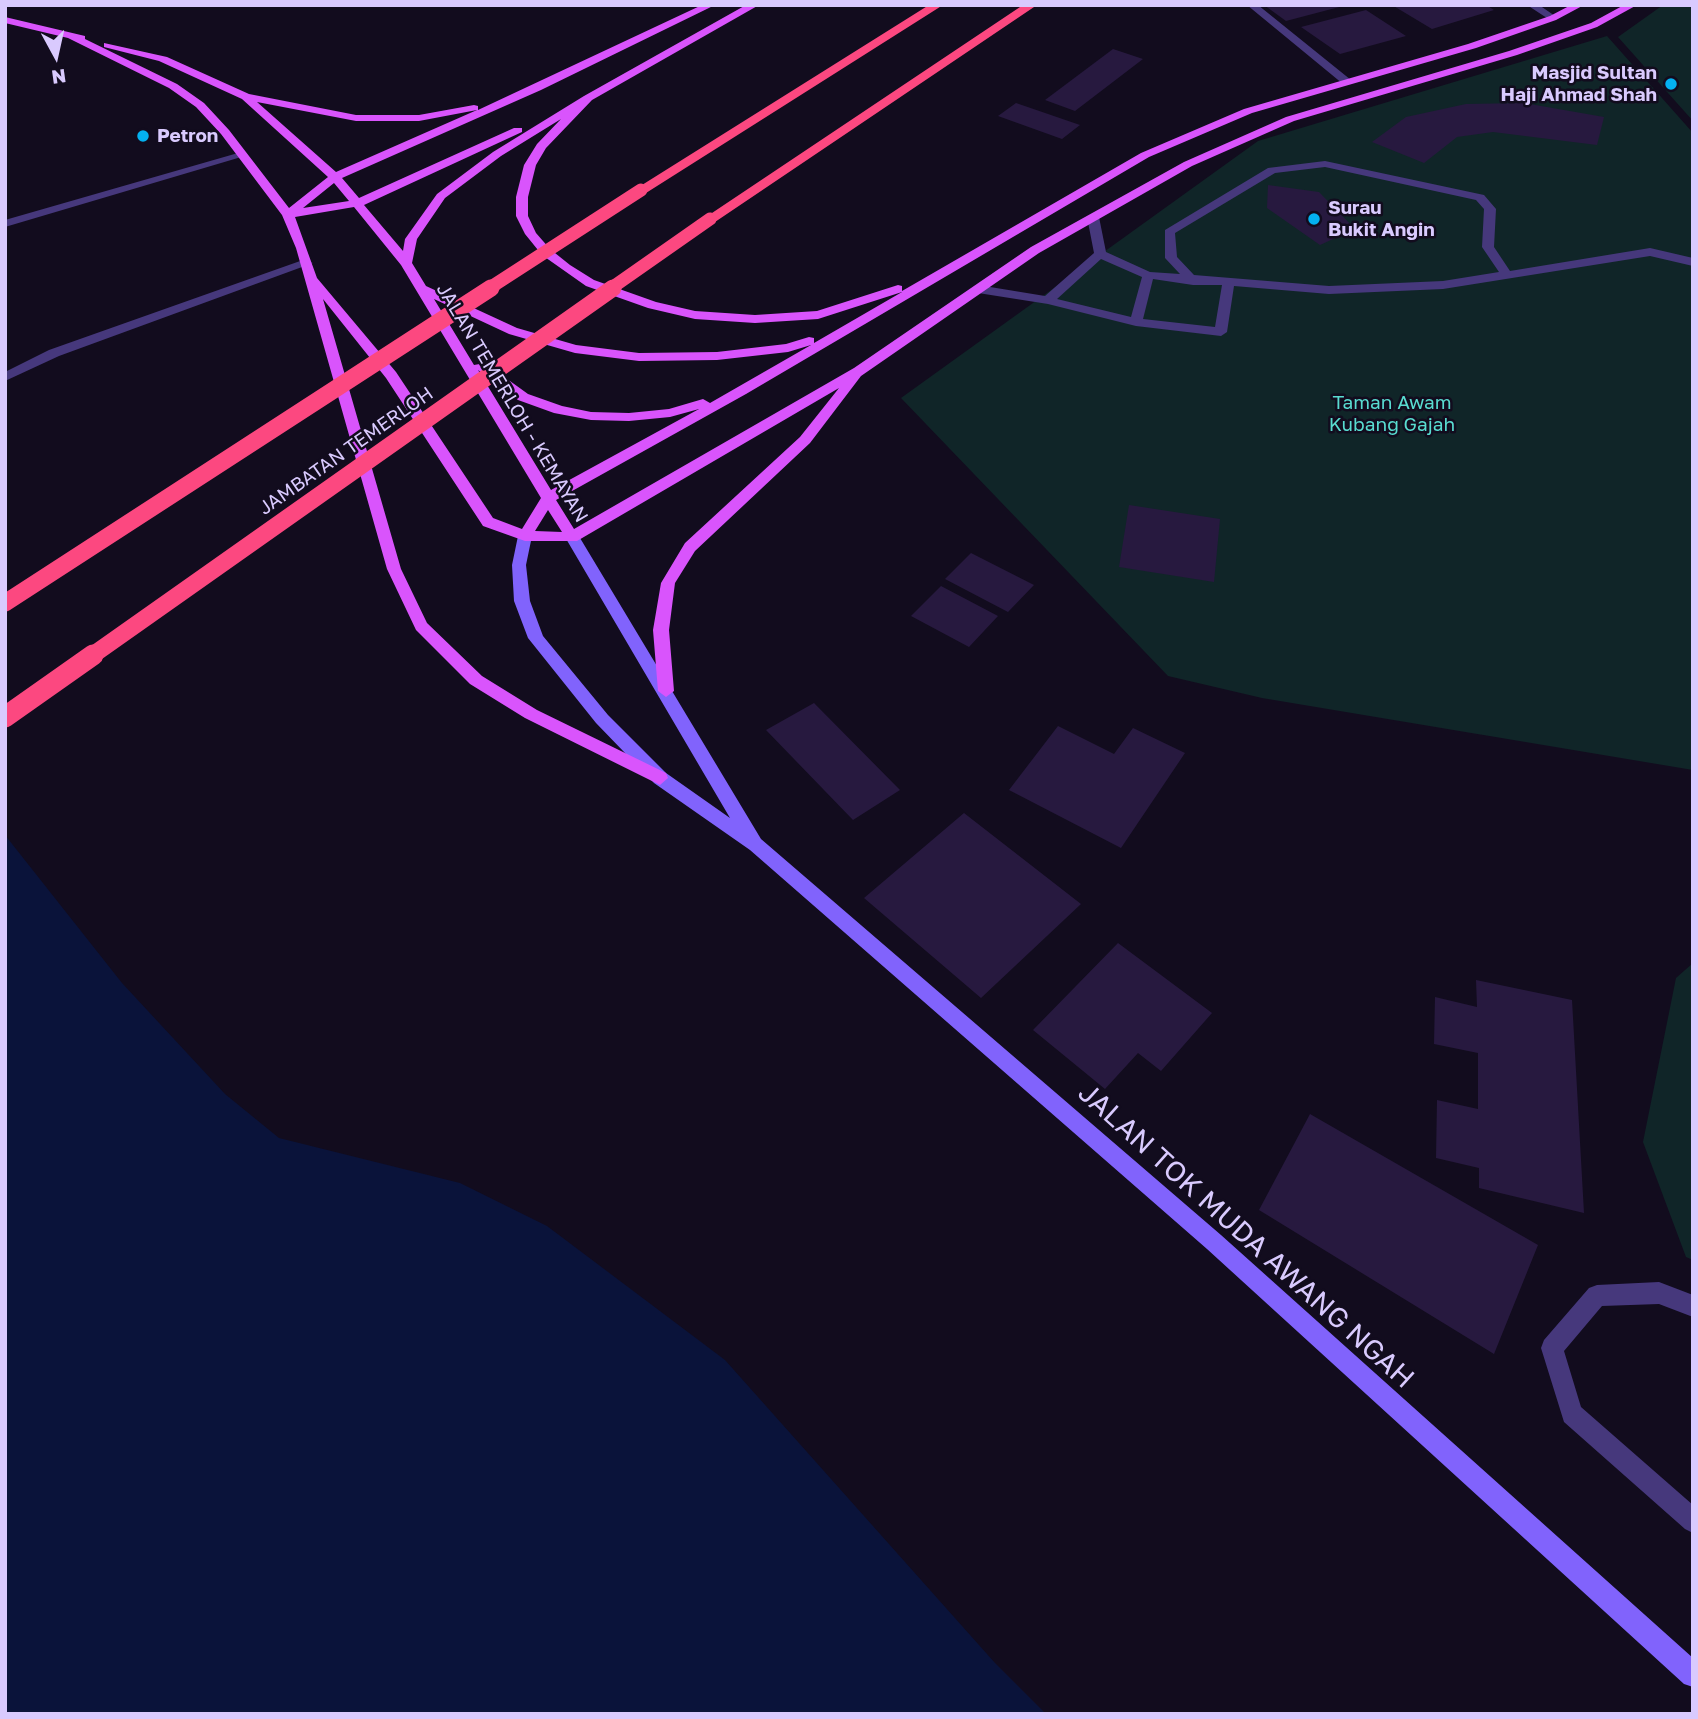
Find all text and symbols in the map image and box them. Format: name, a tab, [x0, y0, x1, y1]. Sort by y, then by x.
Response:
north arrow	[21, 21, 91, 91]
place label: Masjid Sultan Haji Ahmad Shah	[1501, 62, 1657, 106]
text: N	[50, 65, 68, 90]
marker: Masjid Sultan Haji Ahmad Shah	[1663, 76, 1679, 92]
place label: Petron	[157, 125, 218, 147]
marker: Petron	[135, 128, 151, 144]
place label: Surau Bukit Angin	[1328, 197, 1435, 241]
marker: Surau Bukit Angin	[1306, 211, 1322, 227]
street label: JALAN TEMERLOH - KEMAYAN	[431, 279, 593, 527]
street label: JAMBATAN TEMERLOH	[254, 382, 438, 520]
park label: Taman Awam Kubang Gajah	[1329, 392, 1455, 436]
street label: JALAN TOK MUDA AWANG NGAH	[1071, 1076, 1421, 1396]

